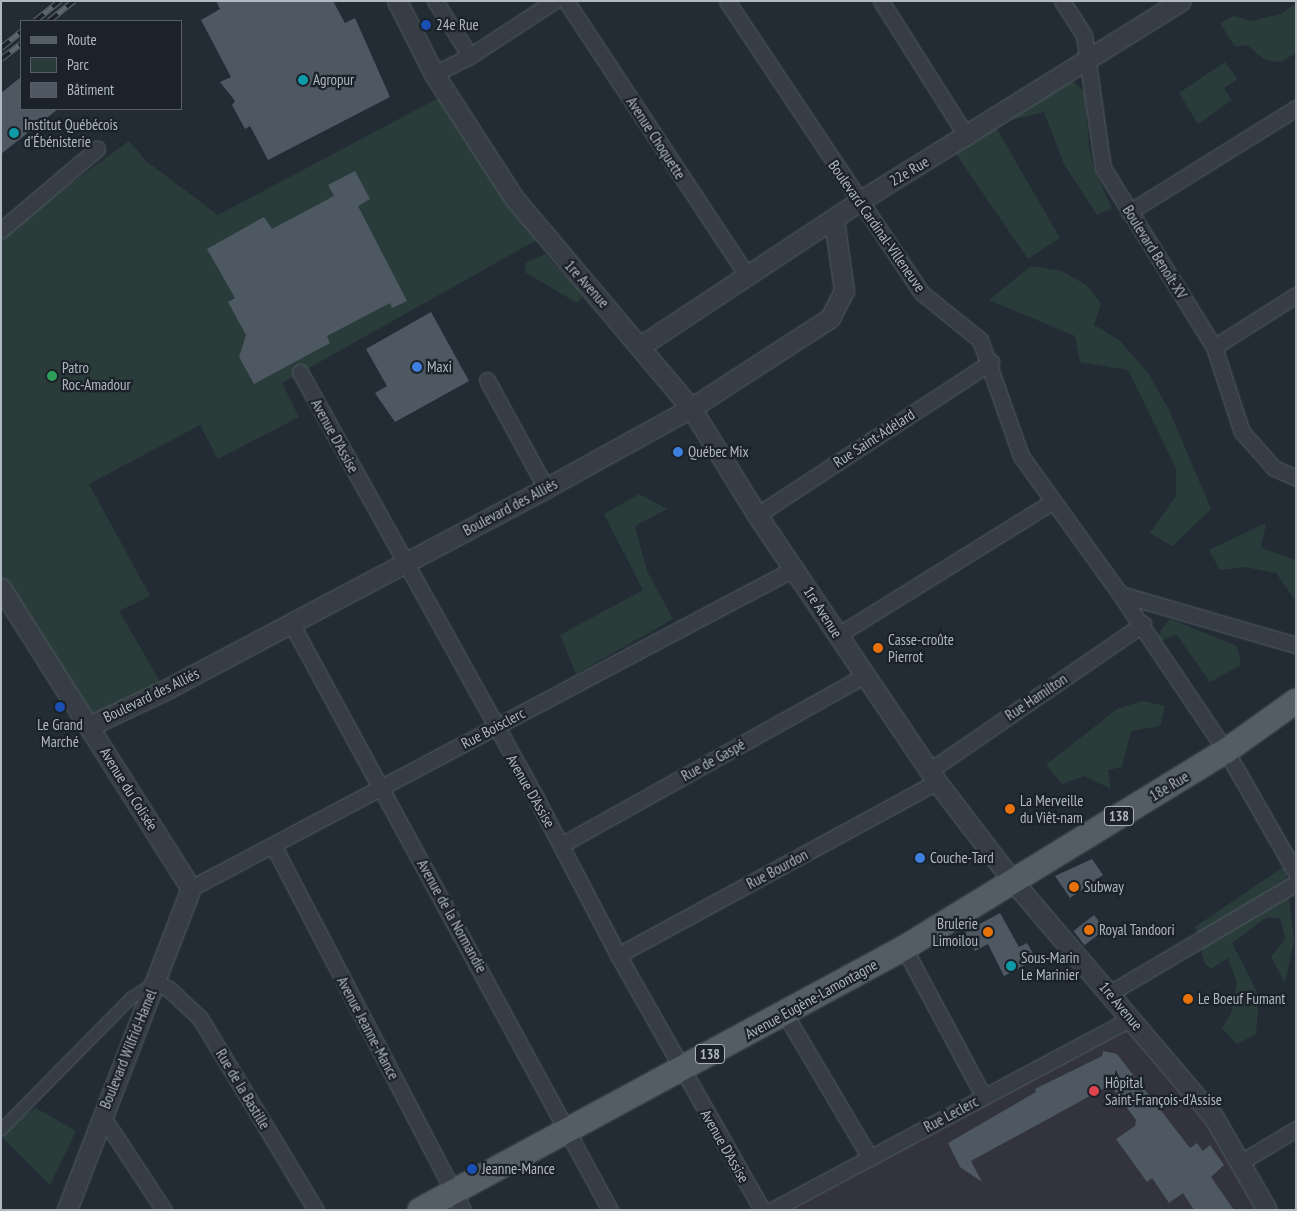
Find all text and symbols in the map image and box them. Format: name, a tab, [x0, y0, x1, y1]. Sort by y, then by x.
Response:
place label: 24e Rue	[436, 16, 479, 34]
marker: 24e Rue	[420, 19, 432, 31]
legend	[20, 20, 182, 110]
text: Route	[67, 30, 97, 49]
text: Parc	[67, 55, 89, 74]
place label: Agropur	[313, 71, 354, 89]
marker: Agropur	[297, 74, 309, 86]
text: Bâtiment	[67, 80, 114, 99]
street label: Avenue Choquette	[623, 93, 689, 183]
place label: Institut Québécois d'Ébénisterie	[24, 115, 118, 150]
marker: Institut Québécois d'Ébénisterie	[8, 127, 20, 139]
street label: 22e Rue	[886, 152, 932, 190]
street label: Boulevard Cardinal-Villeneuve	[825, 157, 929, 295]
street label: Boulevard Benoît-XV	[1119, 202, 1191, 302]
street label: 1re Avenue	[561, 256, 613, 312]
place label: Patro Roc-Amadour	[62, 358, 131, 393]
place label: Maxi	[427, 358, 452, 376]
marker: Maxi	[411, 361, 423, 373]
marker: Patro Roc-Amadour	[46, 370, 58, 382]
street label: Avenue D'Assise	[307, 396, 363, 476]
street label: Rue Saint-Adélard	[830, 405, 918, 471]
place label: Québec Mix	[688, 443, 749, 461]
marker: Québec Mix	[672, 446, 684, 458]
street label: Boulevard des Alliés	[460, 474, 560, 540]
street label: 1re Avenue	[800, 583, 846, 641]
place label: Casse-croûte Pierrot	[888, 630, 954, 665]
marker: Casse-croûte Pierrot	[872, 642, 884, 654]
street label: Boulevard des Alliés	[100, 664, 202, 726]
street label: Rue Hamilton	[1002, 670, 1070, 724]
marker: Le Grand Marché	[54, 701, 66, 713]
street label: Rue Boisclerc	[458, 704, 528, 752]
place label: Le Grand Marché	[37, 715, 83, 750]
street label: Rue de Gaspé	[678, 735, 748, 785]
street label: Avenue du Colisée	[96, 744, 162, 834]
street label: Avenue D'Assise	[503, 751, 559, 831]
street label: 18e Rue	[1146, 767, 1192, 805]
place label: La Merveille du Viêt-nam	[1020, 791, 1084, 826]
marker: La Merveille du Viêt-nam	[1004, 803, 1016, 815]
road number: 138	[1103, 804, 1135, 828]
street label: Rue Bourdon	[743, 845, 811, 893]
place label: Couche-Tard	[930, 849, 994, 867]
marker: Couche-Tard	[914, 852, 926, 864]
street label: Avenue de la Normandie	[413, 856, 491, 976]
place label: Subway	[1084, 878, 1124, 896]
marker: Subway	[1068, 881, 1080, 893]
place label: Brulerie Limoilou	[933, 914, 978, 949]
place label: Royal Tandoori	[1099, 921, 1175, 939]
marker: Royal Tandoori	[1083, 924, 1095, 936]
marker: Brulerie Limoilou	[982, 926, 994, 938]
place label: Sous-Marin Le Marinier	[1021, 948, 1079, 983]
street label: Avenue Eugène-Lamontagne	[742, 955, 880, 1043]
marker: Sous-Marin Le Marinier	[1005, 960, 1017, 972]
street label: Avenue Jeanne-Mance	[333, 973, 403, 1083]
street label: 1re Avenue	[1095, 978, 1147, 1034]
street label: Boulevard Wilfrid-Hamel	[96, 987, 160, 1111]
place label: Le Boeuf Fumant	[1198, 990, 1285, 1008]
marker: Le Boeuf Fumant	[1182, 993, 1194, 1005]
road number: 138	[694, 1042, 726, 1066]
street label: Rue de la Bastille	[212, 1046, 274, 1132]
place label: Hôpital Saint-François-d'Assise	[1105, 1073, 1222, 1108]
marker: Hôpital Saint-François-d'Assise	[1087, 1084, 1101, 1098]
street label: Rue Leclerc	[921, 1092, 981, 1136]
street label: Avenue D'Assise	[697, 1106, 753, 1186]
place label: Jeanne-Mance	[482, 1160, 555, 1178]
marker: Jeanne-Mance	[466, 1163, 478, 1175]

